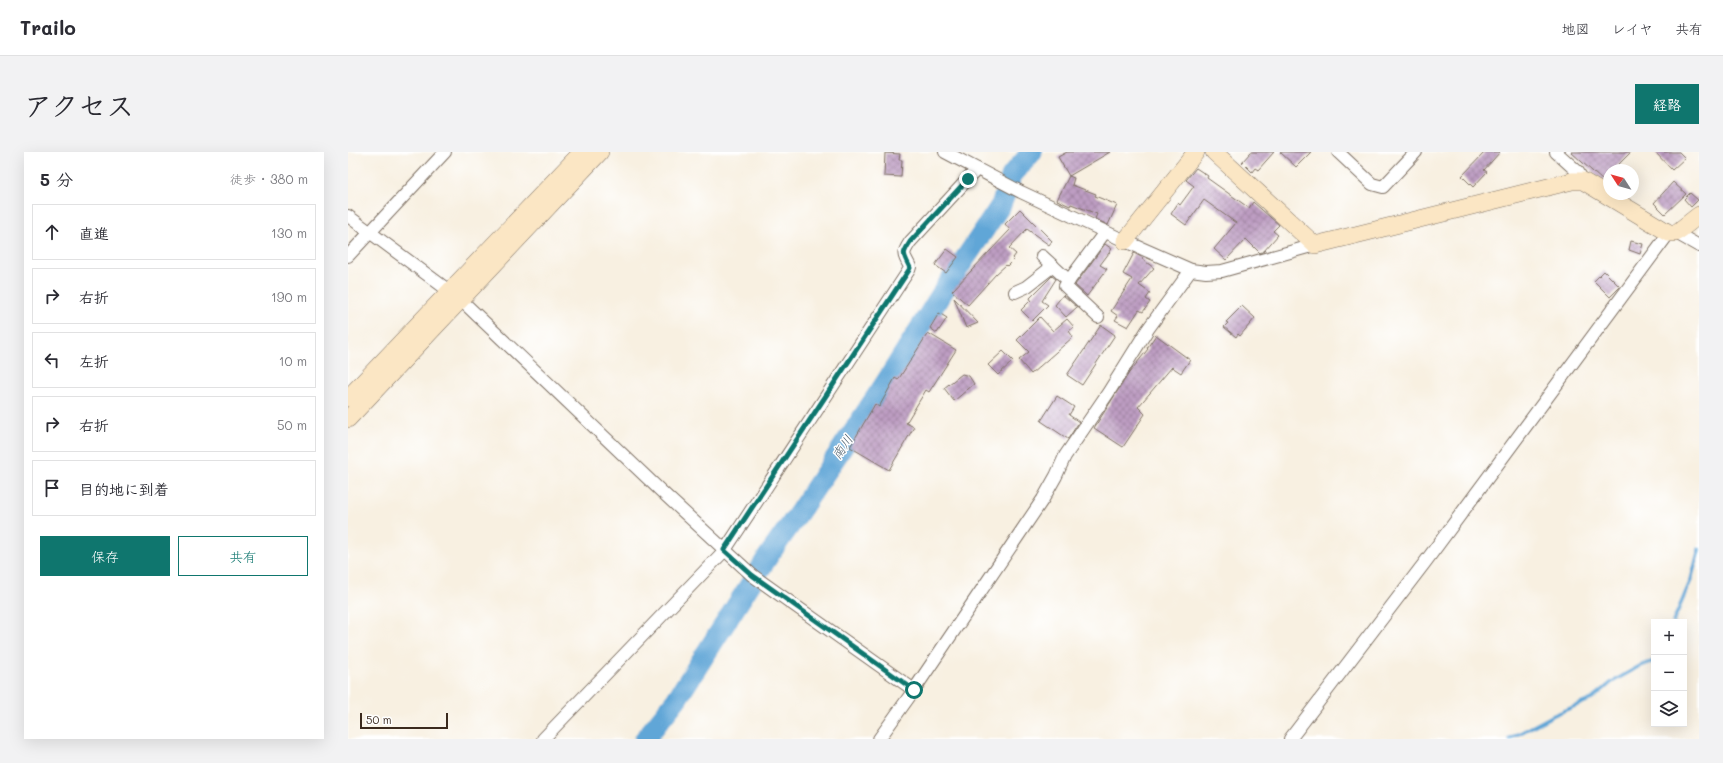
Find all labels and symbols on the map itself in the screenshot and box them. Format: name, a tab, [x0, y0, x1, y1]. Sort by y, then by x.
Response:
north arrow	[1603, 164, 1639, 200]
route end	[959, 170, 977, 188]
water label: 南川	[827, 431, 856, 462]
route start	[905, 681, 923, 699]
scale bar	[360, 711, 448, 730]

